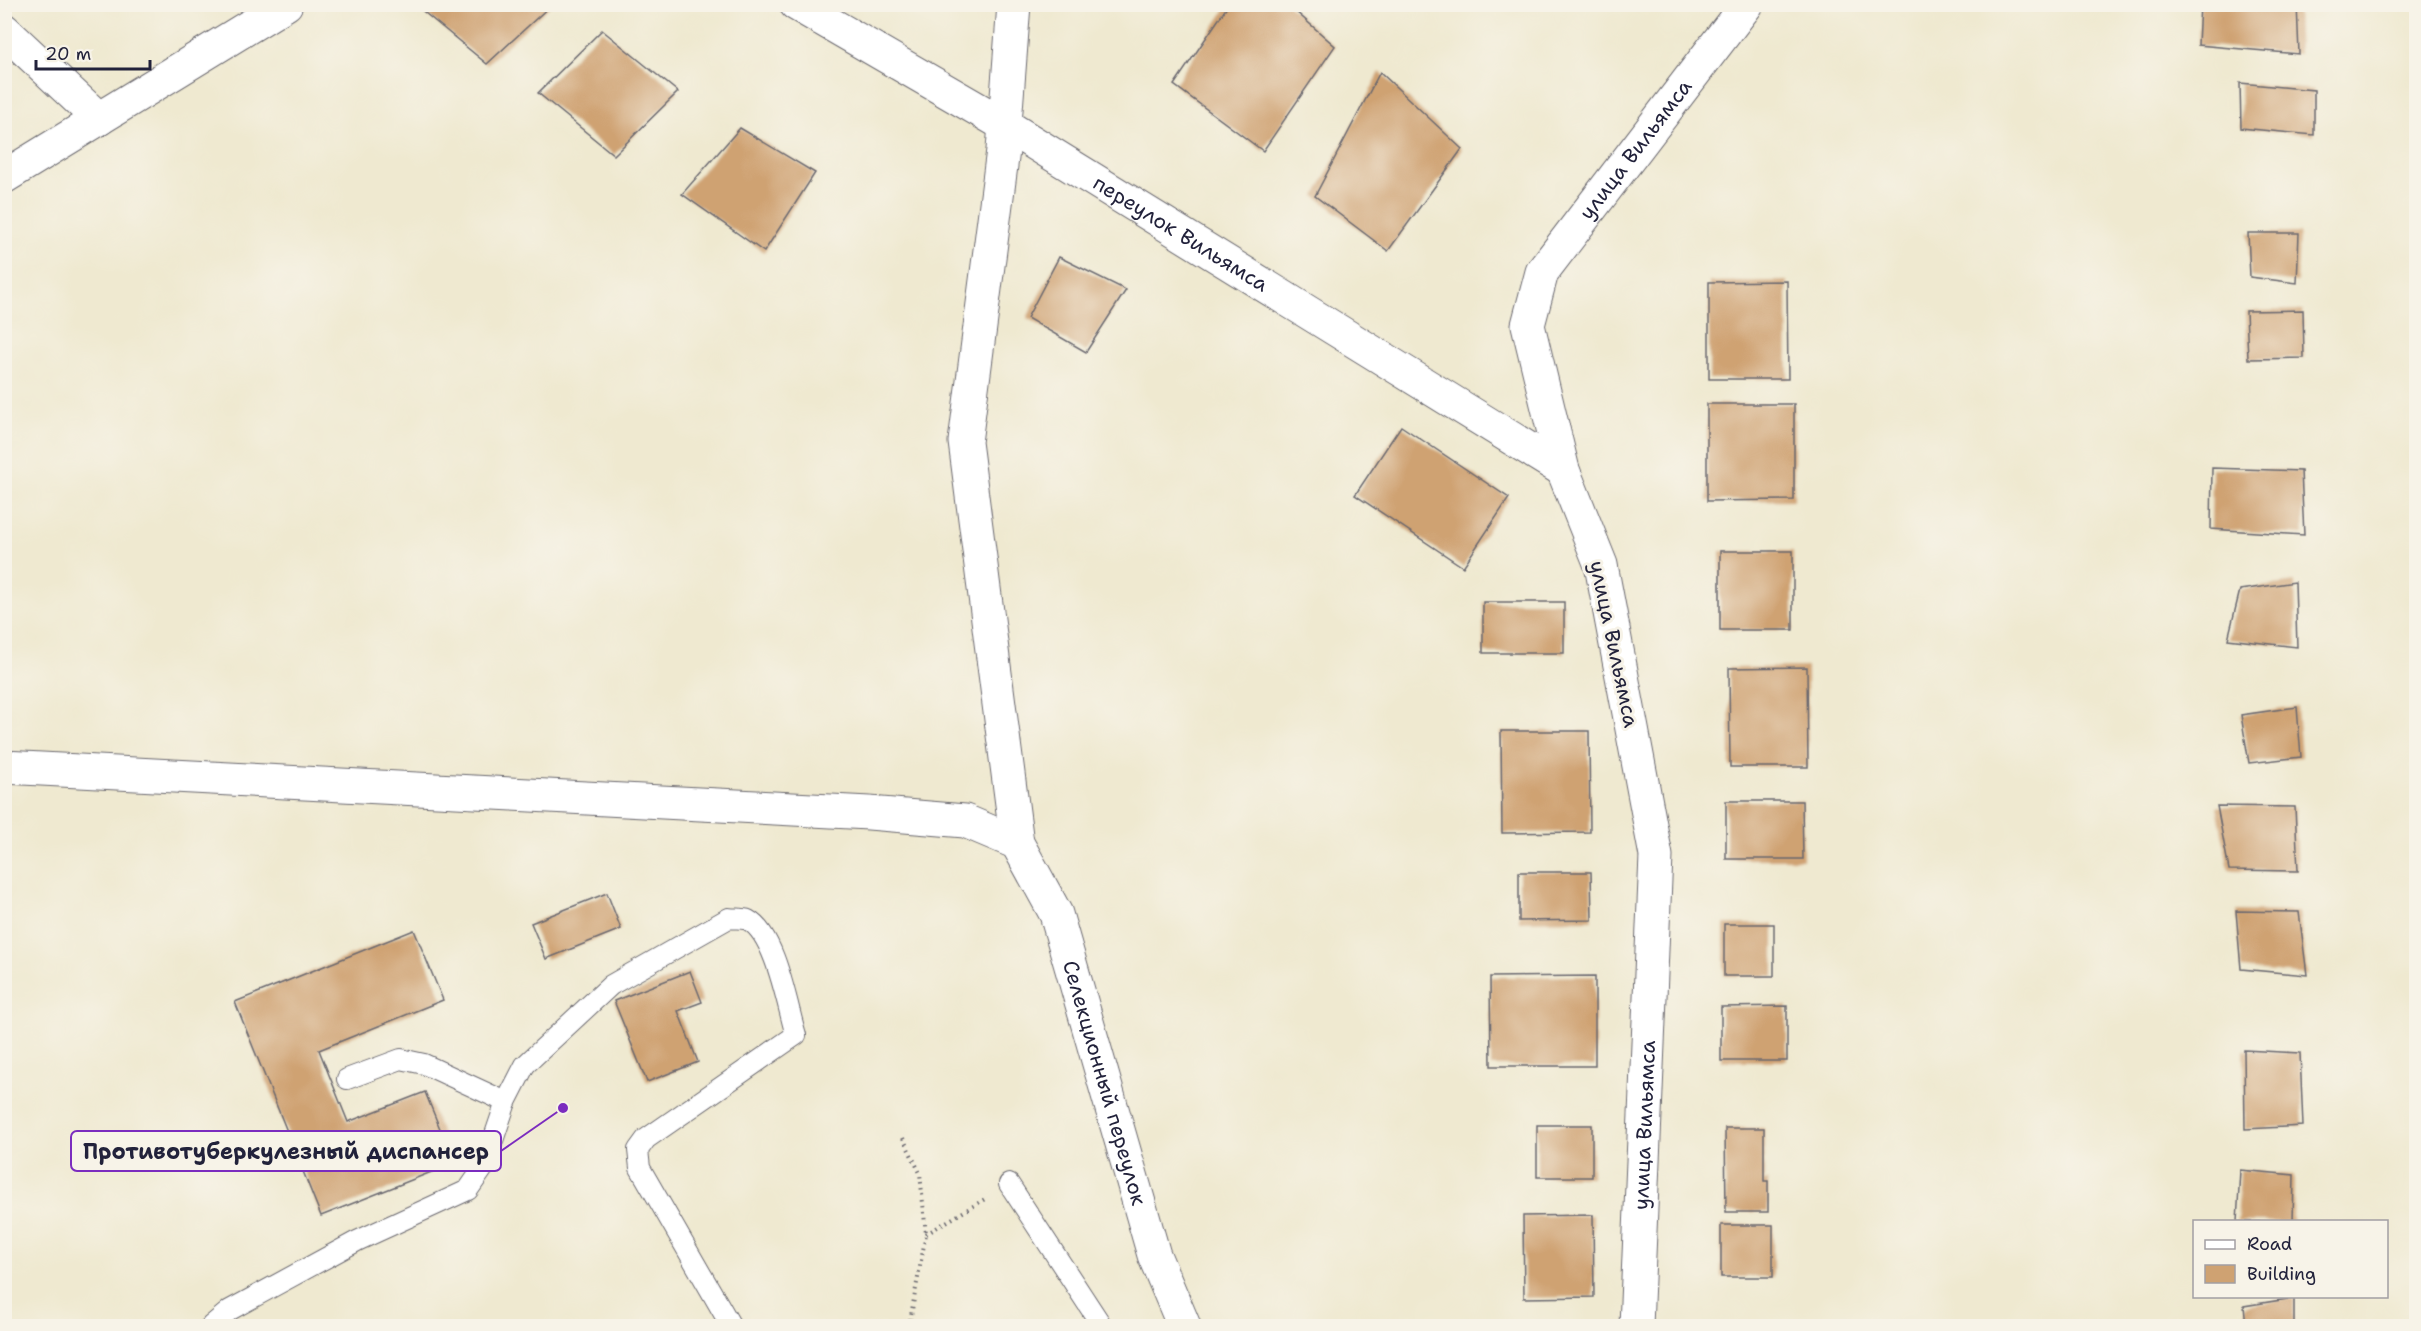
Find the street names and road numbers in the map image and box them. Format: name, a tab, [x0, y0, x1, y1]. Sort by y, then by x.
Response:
street label: улица Вильямса	[1573, 74, 1698, 226]
street label: переулок Вильямса	[1088, 169, 1274, 298]
street label: улица Вильямса	[1583, 558, 1645, 730]
street label: Селекционный переулок	[1056, 957, 1153, 1209]
street label: улица Вильямса	[1627, 1040, 1662, 1211]

